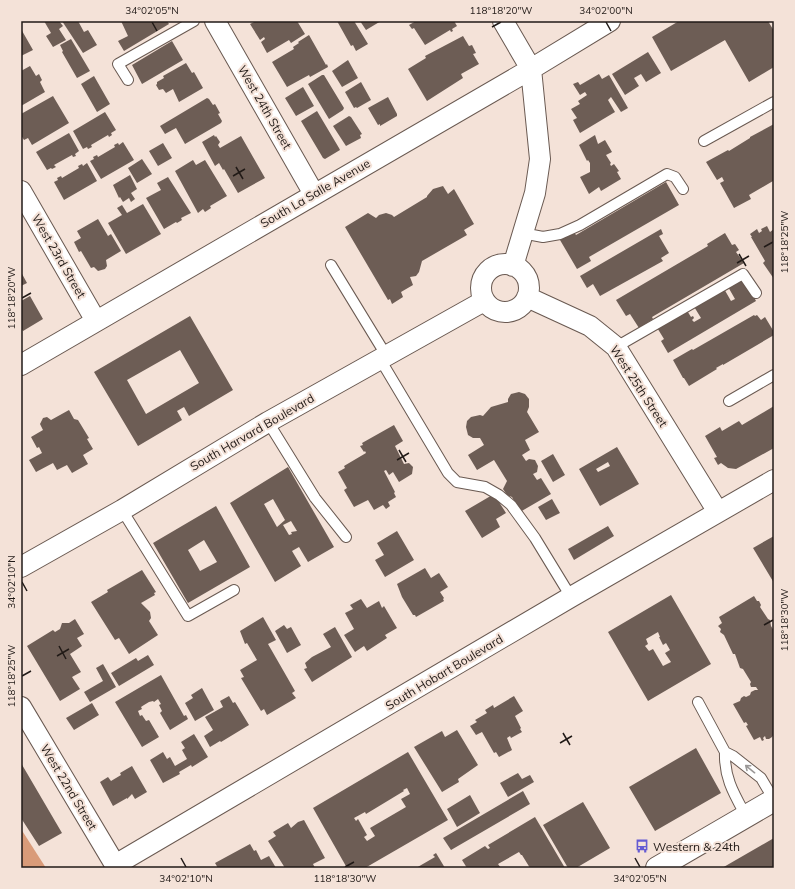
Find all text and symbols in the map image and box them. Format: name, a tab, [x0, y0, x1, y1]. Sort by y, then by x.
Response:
text: 34°02'05"N	[125, 4, 179, 17]
text: 118°18'20"W	[470, 4, 532, 17]
text: 34°02'00"N	[579, 4, 633, 17]
street label: West 24th Street	[235, 62, 295, 152]
street label: South La Salle Avenue	[257, 155, 373, 231]
street label: West 23rd Street	[29, 211, 89, 301]
text: 118°18'25"W	[778, 211, 791, 273]
text: 118°18'20"W	[5, 267, 18, 329]
street label: West 25th Street	[607, 342, 671, 430]
street label: South Harvard Boulevard	[187, 390, 317, 474]
text: 34°02'10"N	[5, 555, 18, 609]
text: 118°18'30"W	[778, 589, 791, 651]
street label: South Hobart Boulevard	[383, 631, 505, 713]
text: 118°18'25"W	[5, 645, 18, 707]
street label: West 22nd Street	[38, 741, 100, 833]
one-way arrow	[745, 765, 756, 774]
bus stop icon: Western & 24th	[634, 838, 650, 854]
place label: Western & 24th	[653, 839, 740, 854]
text: 34°02'10"N	[159, 872, 213, 885]
text: 118°18'30"W	[314, 872, 376, 885]
text: 34°02'05"N	[613, 872, 667, 885]

